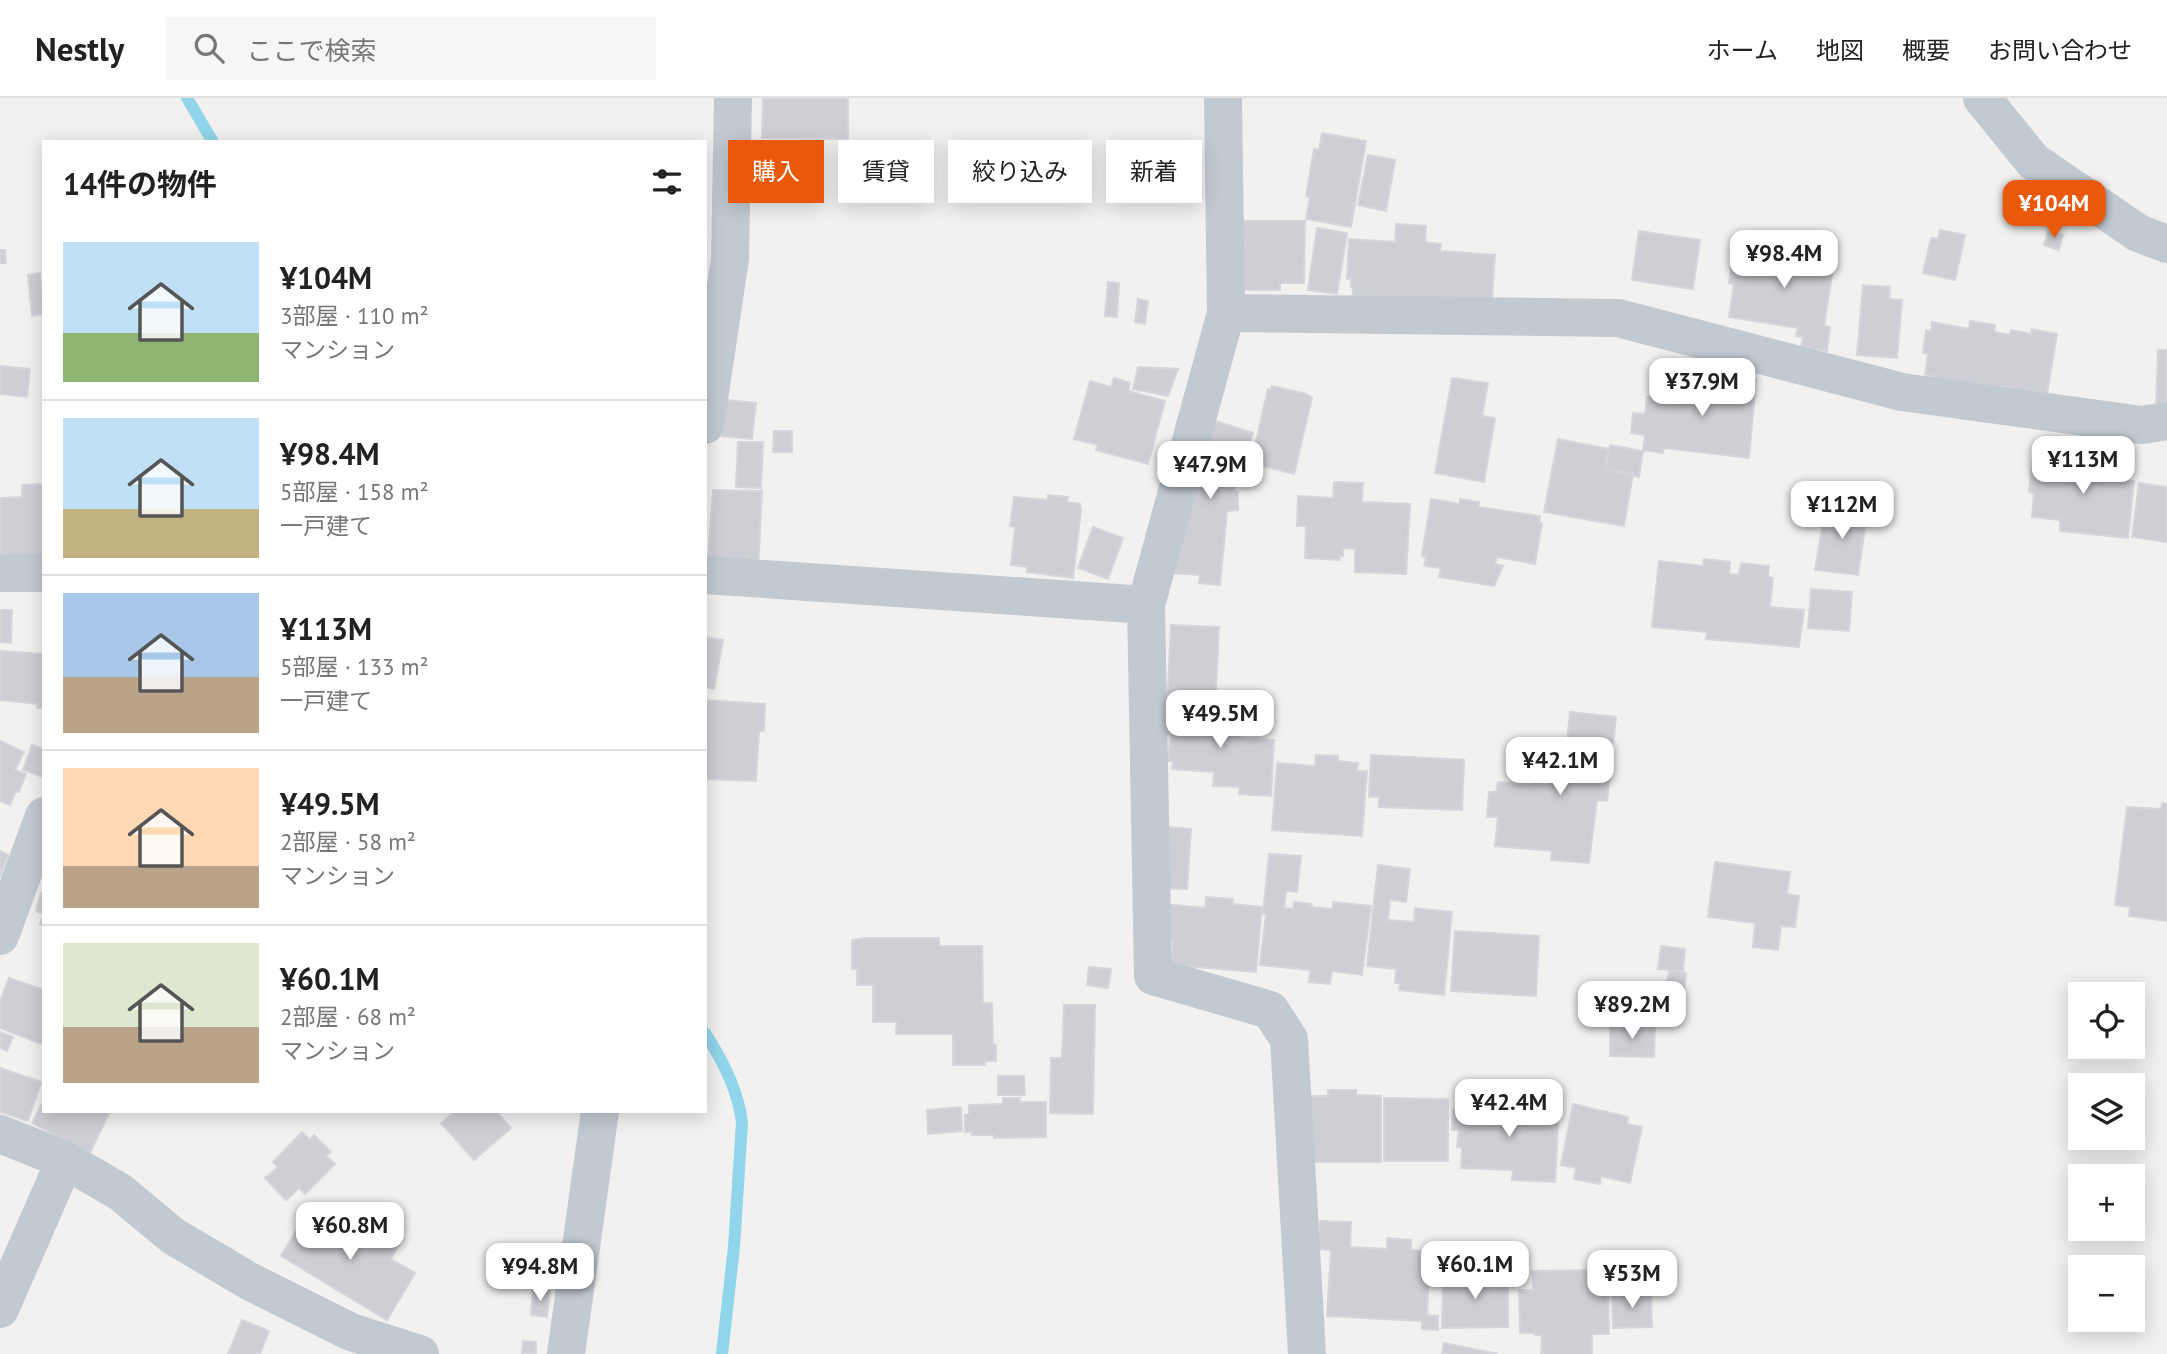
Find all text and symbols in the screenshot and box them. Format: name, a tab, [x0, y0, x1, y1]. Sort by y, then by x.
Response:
search box	[166, 17, 656, 80]
text: Nestly	[35, 27, 124, 70]
icon: search	[190, 29, 228, 67]
text: ここで検索	[246, 34, 376, 67]
text: ホーム	[1707, 35, 1778, 66]
text: 地図	[1816, 35, 1864, 66]
text: 概要	[1902, 35, 1950, 66]
text: お問い合わせ	[1988, 35, 2132, 66]
chip: 購入	[728, 140, 824, 203]
chip: 賃貸	[838, 140, 934, 203]
chip: 絞り込み	[948, 140, 1092, 203]
chip: 新着	[1106, 140, 1202, 203]
icon: filters	[648, 163, 686, 201]
text: 14件の物件	[63, 164, 217, 203]
pin: ¥104M	[2005, 180, 2103, 240]
text: ¥104M	[2019, 188, 2089, 217]
pin: ¥98.4M	[1727, 230, 1841, 290]
text: ¥98.4M	[1746, 238, 1822, 267]
text: ¥104M	[280, 258, 372, 297]
icon: home	[119, 270, 203, 354]
text: 3部屋 · 110 m²	[280, 301, 428, 330]
text: マンション	[280, 335, 395, 364]
pin: ¥37.9M	[1645, 358, 1759, 418]
text: ¥37.9M	[1665, 366, 1739, 395]
text: ¥98.4M	[280, 434, 379, 473]
pin: ¥113M	[2034, 436, 2132, 496]
pin: ¥47.9M	[1153, 442, 1267, 501]
text: ¥113M	[2048, 444, 2118, 473]
icon: home	[119, 446, 203, 530]
text: ¥47.9M	[1173, 449, 1247, 478]
text: 5部屋 · 158 m²	[280, 477, 428, 506]
pin: ¥112M	[1793, 482, 1891, 541]
text: ¥112M	[1807, 489, 1877, 518]
text: 一戸建て	[280, 511, 372, 540]
text: ¥113M	[280, 609, 372, 648]
icon: home	[119, 621, 203, 705]
text: 5部屋 · 133 m²	[280, 652, 428, 681]
text: 一戸建て	[280, 686, 372, 715]
pin: ¥49.5M	[1163, 690, 1277, 750]
text: ¥49.5M	[1182, 698, 1258, 727]
pin: ¥42.1M	[1503, 738, 1617, 797]
text: ¥42.1M	[1522, 745, 1598, 774]
text: ¥49.5M	[280, 784, 379, 823]
icon: home	[119, 796, 203, 880]
text: 2部屋 · 58 m²	[280, 827, 416, 856]
text: マンション	[280, 861, 395, 890]
text: ¥60.1M	[280, 959, 379, 998]
icon: home	[119, 971, 203, 1055]
pin: ¥89.2M	[1575, 982, 1689, 1041]
map controls	[2068, 982, 2145, 1332]
button: locate	[2068, 982, 2145, 1059]
text: ¥89.2M	[1594, 989, 1670, 1018]
text: 2部屋 · 68 m²	[280, 1002, 416, 1031]
text: マンション	[280, 1036, 395, 1065]
button: layers	[2068, 1073, 2145, 1150]
pin: ¥42.4M	[1452, 1080, 1566, 1139]
text: ¥42.4M	[1471, 1087, 1547, 1116]
button: +	[2068, 1164, 2145, 1241]
pin: ¥60.8M	[293, 1202, 407, 1262]
text: ¥60.8M	[312, 1210, 388, 1239]
pin: ¥60.1M	[1418, 1242, 1532, 1301]
pin: ¥94.8M	[483, 1244, 597, 1303]
text: ¥60.1M	[1437, 1249, 1513, 1278]
pin: ¥53M	[1591, 1250, 1673, 1310]
text: ¥94.8M	[502, 1251, 578, 1280]
button: −	[2068, 1255, 2145, 1332]
text: ¥53M	[1603, 1258, 1661, 1287]

